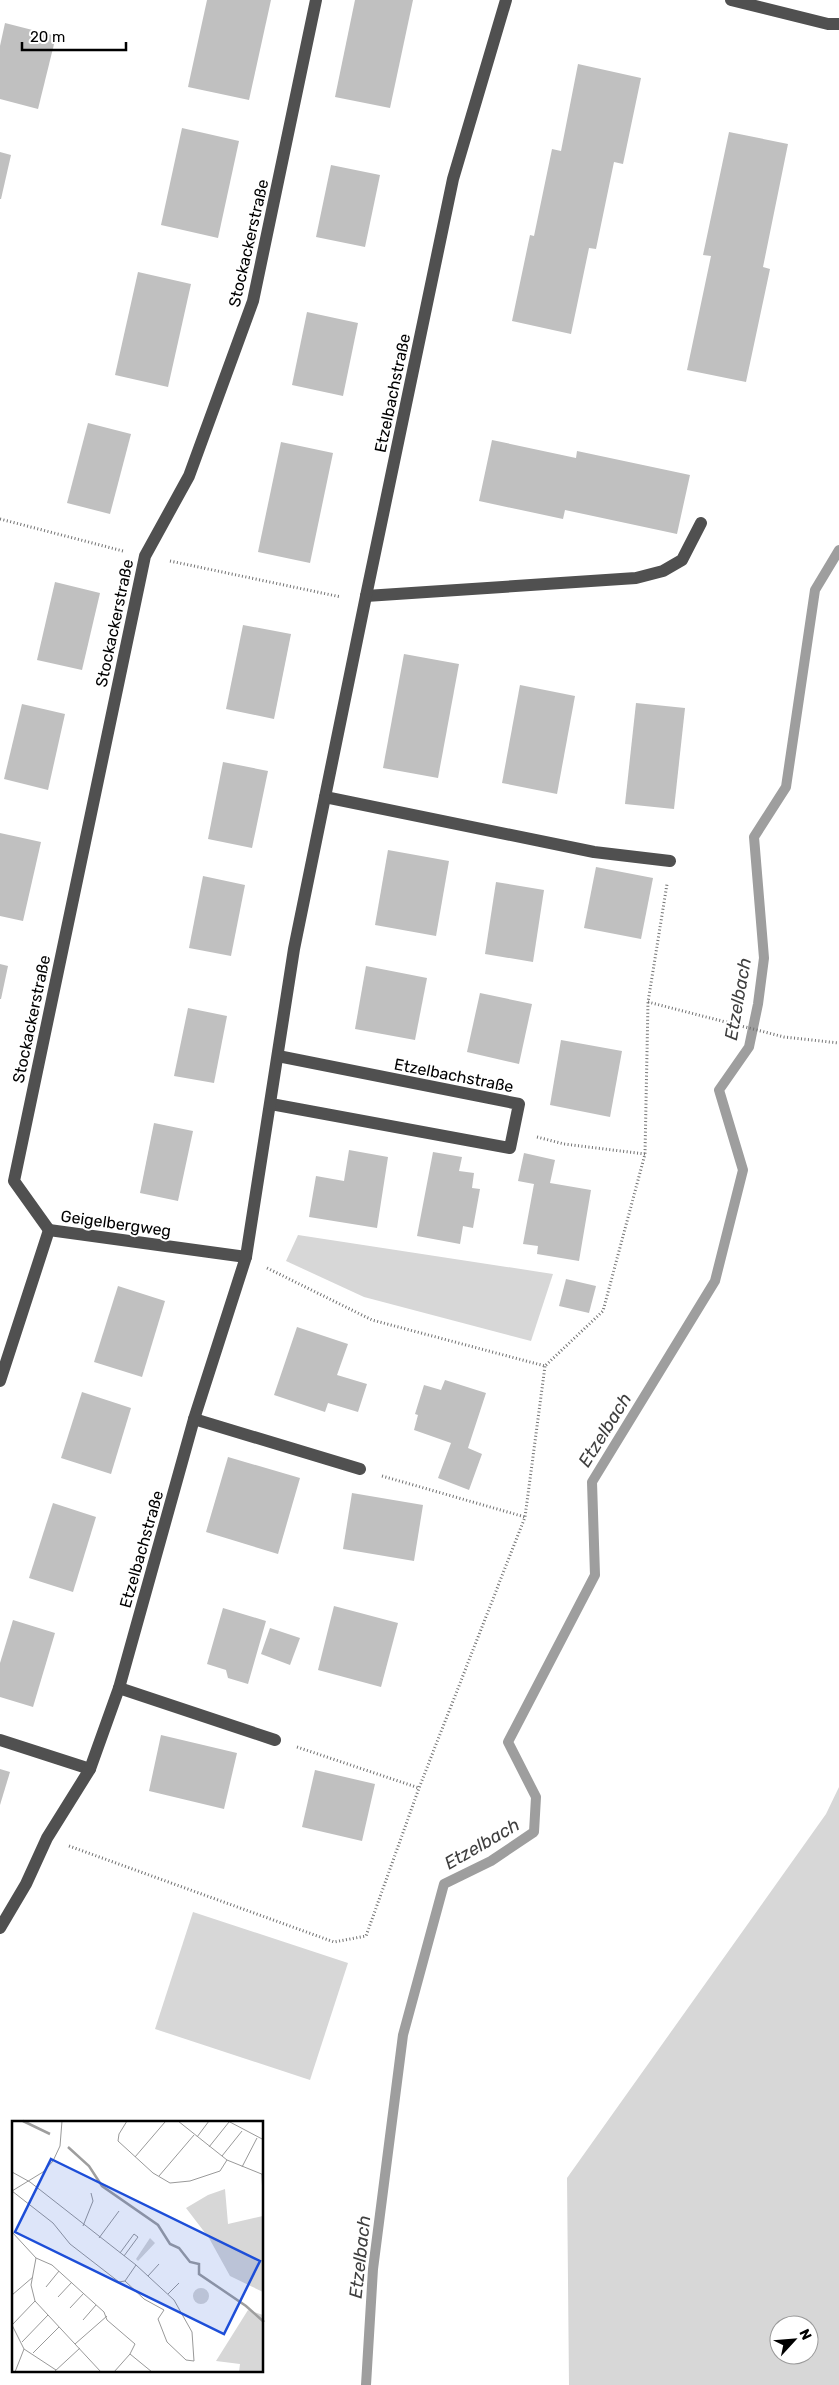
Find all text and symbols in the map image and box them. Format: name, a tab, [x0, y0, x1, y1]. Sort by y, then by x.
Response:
scale bar	[22, 20, 126, 52]
text: 20 m	[30, 28, 65, 46]
street label: Stockackerstraße	[225, 177, 272, 309]
street label: Etzelbachstraße	[371, 332, 414, 454]
street label: Stockackerstraße	[92, 557, 137, 689]
street label: Stockackerstraße	[9, 953, 54, 1085]
water label: Etzelbach	[720, 956, 756, 1042]
street label: Etzelbachstraße	[393, 1055, 515, 1096]
street label: Geigelbergweg	[60, 1206, 172, 1241]
water label: Etzelbach	[574, 1389, 636, 1471]
street label: Etzelbachstraße	[116, 1488, 167, 1610]
water label: Etzelbach	[440, 1814, 524, 1874]
inset map	[12, 2121, 264, 2372]
water label: Etzelbach	[345, 2214, 375, 2300]
north arrow	[769, 2315, 819, 2365]
text: N	[795, 2326, 815, 2343]

